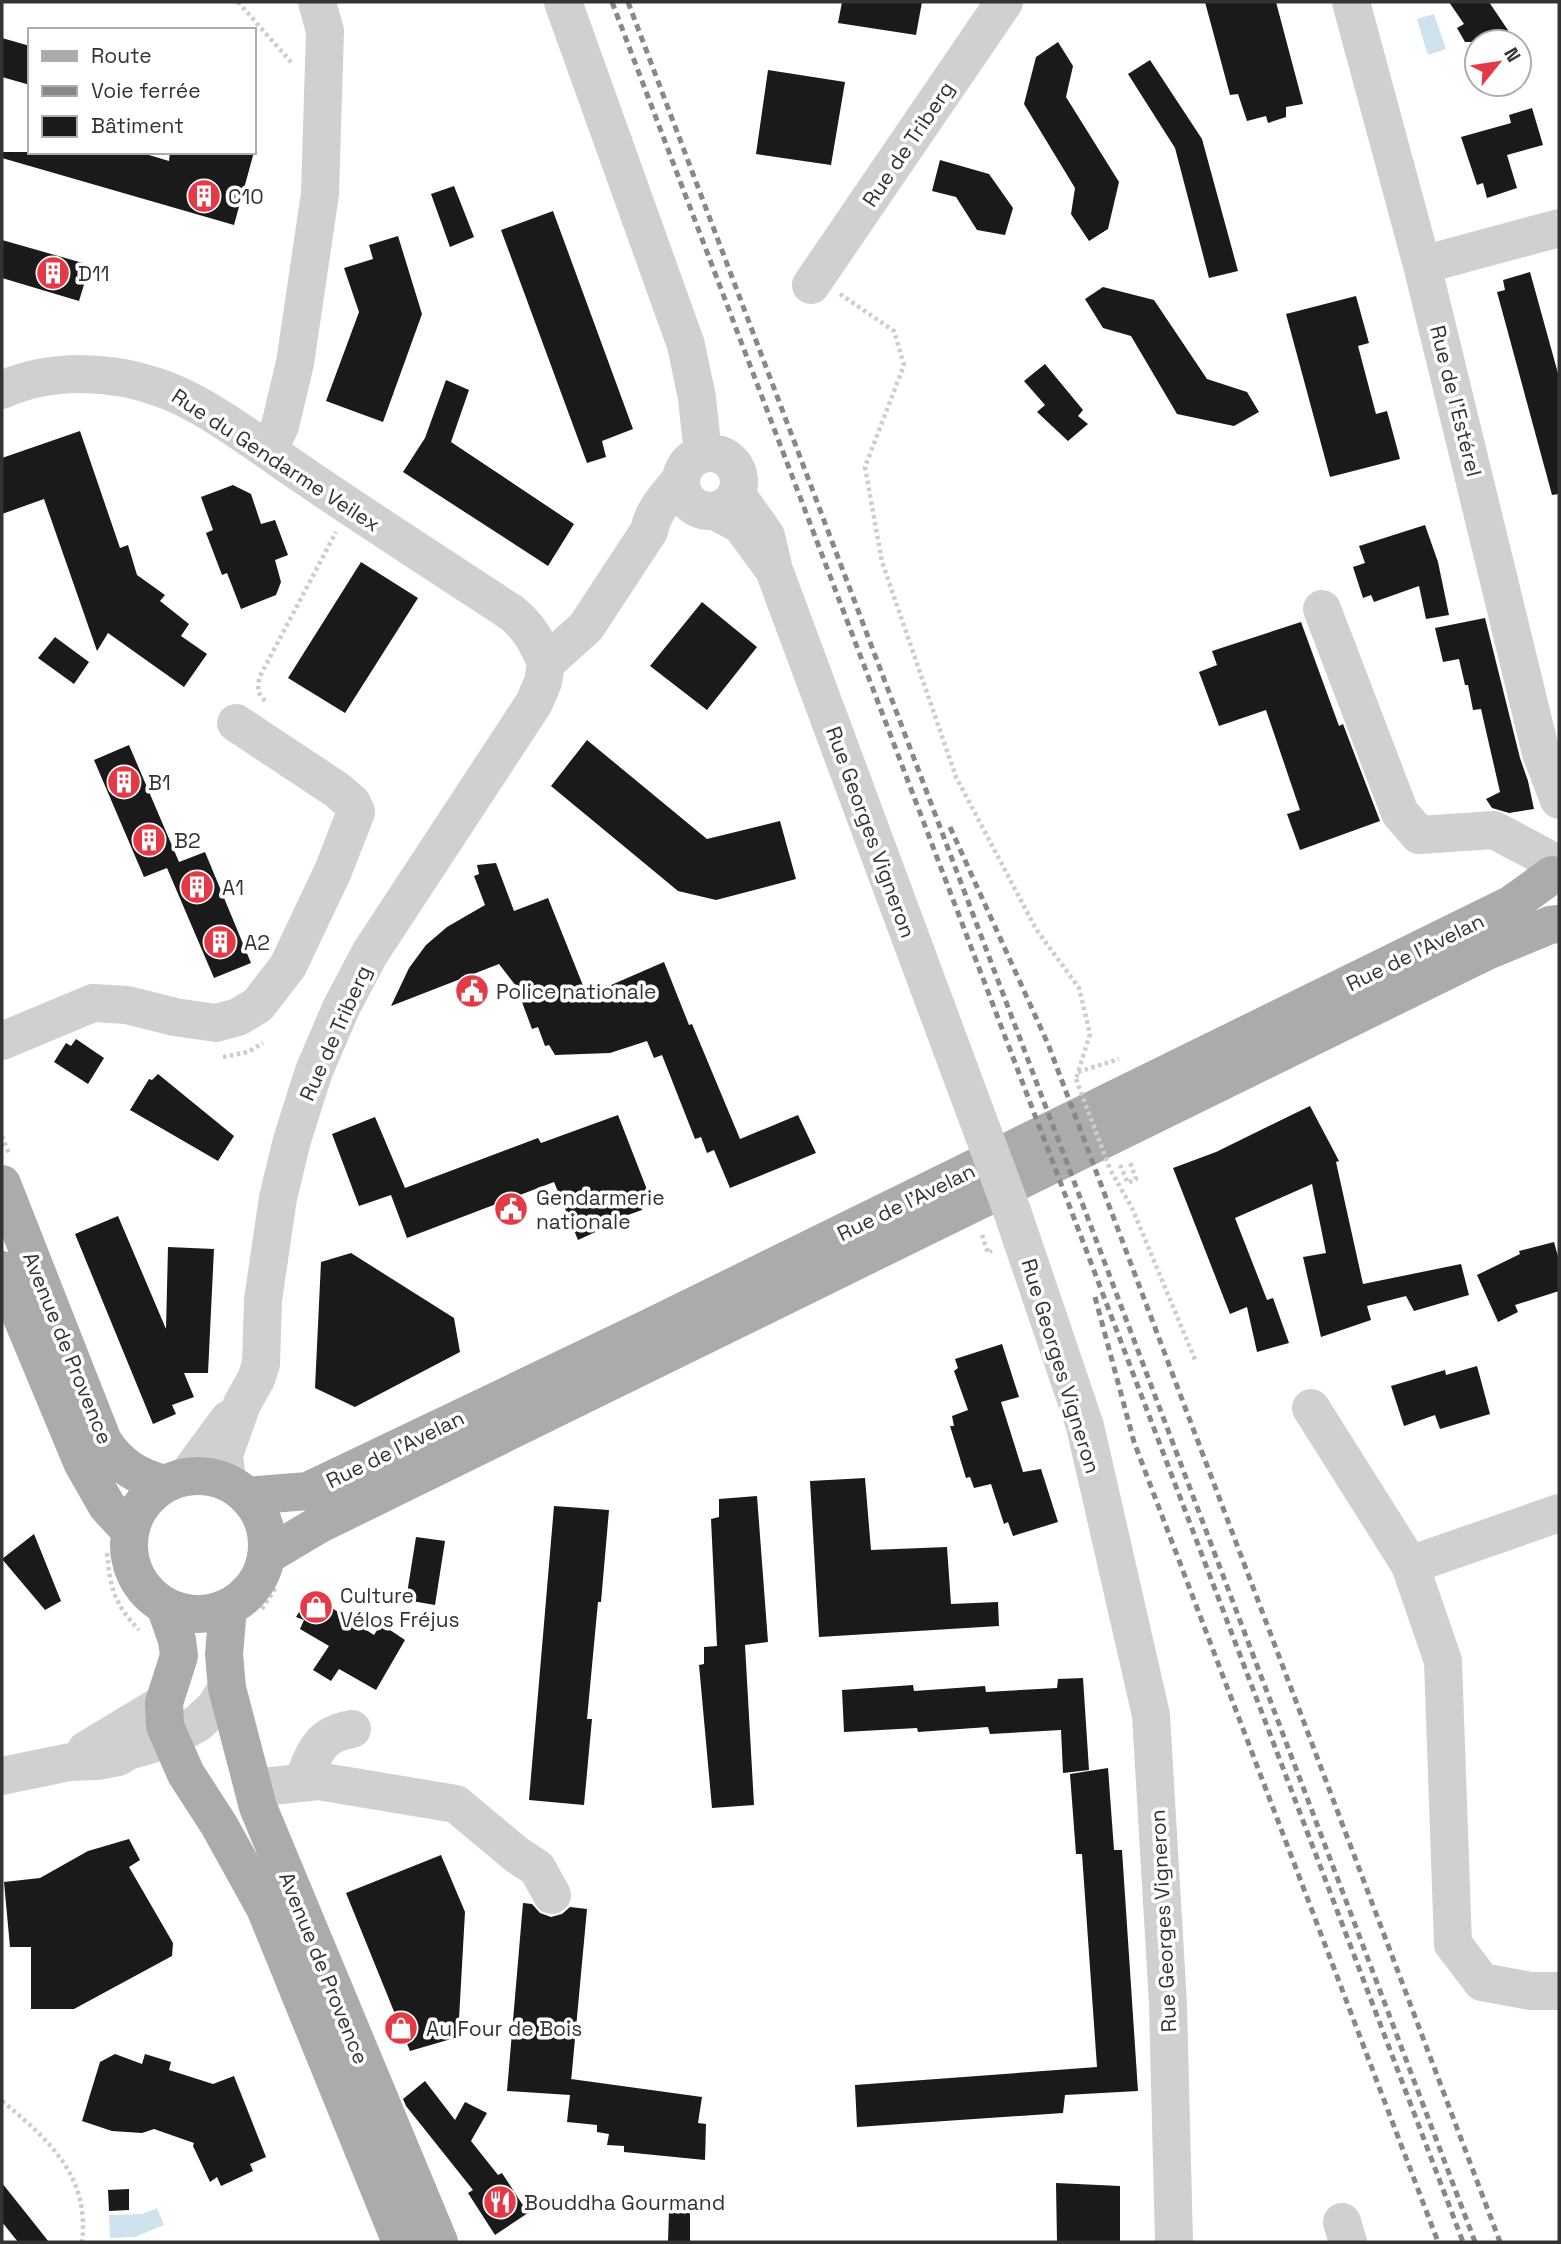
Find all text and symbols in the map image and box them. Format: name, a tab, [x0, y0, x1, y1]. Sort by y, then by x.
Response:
legend	[28, 28, 256, 154]
north arrow	[1463, 28, 1533, 98]
text: Route	[91, 42, 152, 69]
text: N	[1498, 43, 1526, 67]
street label: Rue de Triberg	[856, 76, 960, 212]
text: Voie ferrée	[91, 77, 201, 104]
text: Bâtiment	[91, 112, 184, 139]
building icon: C10	[185, 177, 223, 215]
place label: C10	[228, 183, 264, 210]
building icon: D11	[34, 254, 72, 292]
place label: D11	[78, 260, 109, 287]
street label: Rue de l'Estérel	[1424, 322, 1488, 480]
street label: Rue du Gendarme Veilex	[167, 382, 385, 538]
street label: Rue Georges Vigneron	[820, 723, 922, 941]
building icon: B1	[105, 763, 143, 801]
place label: B1	[148, 769, 171, 796]
building icon: B2	[130, 821, 168, 859]
place label: B2	[174, 827, 201, 854]
building icon: A1	[178, 868, 216, 906]
place label: A1	[222, 874, 244, 901]
street label: Rue de l'Avelan	[1342, 907, 1488, 997]
building icon: A2	[201, 923, 239, 961]
place label: A2	[244, 929, 270, 956]
street label: Rue de Triberg	[293, 961, 377, 1105]
public building icon: Police nationale	[453, 972, 491, 1010]
place label: Police nationale	[496, 978, 657, 1005]
street label: Rue de l'Avelan	[833, 1157, 979, 1247]
place label: Gendarmerie nationale	[536, 1184, 665, 1235]
public building icon: Gendarmerie nationale	[492, 1190, 530, 1228]
street label: Avenue de Provence	[17, 1248, 119, 1448]
street label: Rue Georges Vigneron	[1015, 1255, 1107, 1477]
street label: Rue de l'Avelan	[322, 1404, 468, 1494]
place label: Culture Vélos Fréjus	[340, 1582, 460, 1633]
shop icon: Culture Vélos Fréjus	[297, 1588, 335, 1626]
street label: Rue Georges Vigneron	[1144, 1809, 1182, 2033]
street label: Avenue de Provence	[273, 1868, 375, 2068]
shop icon: Au Four de Bois	[382, 2009, 420, 2047]
place label: Au Four de Bois	[426, 2015, 582, 2042]
restaurant icon: Bouddha Gourmand	[481, 2183, 519, 2221]
place label: Bouddha Gourmand	[524, 2189, 725, 2216]

